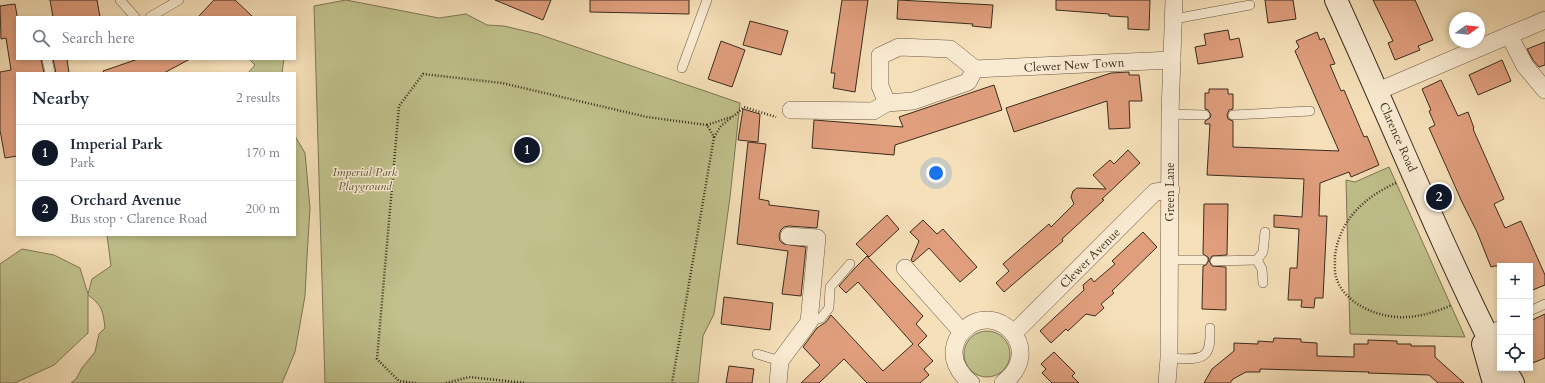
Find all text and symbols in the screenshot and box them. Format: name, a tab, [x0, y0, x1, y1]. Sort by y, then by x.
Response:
north arrow	[1449, 12, 1485, 48]
search box	[16, 16, 296, 60]
icon: search	[30, 27, 52, 49]
text: Search here	[62, 28, 135, 48]
street label: Clewer New Town	[1023, 54, 1125, 76]
text: Nearby	[32, 87, 89, 110]
text: 2 results	[236, 89, 280, 107]
street label: Clarence Road	[1376, 100, 1421, 175]
text: Imperial Park	[70, 134, 163, 154]
pin: 1	[514, 135, 540, 165]
text: 1	[42, 144, 48, 162]
text: 170 m	[246, 144, 280, 162]
text: Park	[70, 154, 95, 172]
street label: Green Lane	[1162, 162, 1178, 222]
your location	[926, 163, 946, 183]
park label: Imperial Park Playground	[333, 164, 397, 194]
pin: 2	[1426, 182, 1452, 212]
text: Orchard Avenue	[70, 190, 181, 210]
text: 2	[42, 200, 48, 218]
text: 200 m	[246, 200, 280, 218]
text: Bus stop · Clarence Road	[70, 210, 207, 228]
street label: Clewer Avenue	[1056, 224, 1124, 292]
map controls	[1497, 263, 1533, 371]
button: +	[1497, 263, 1533, 299]
button: −	[1497, 299, 1533, 335]
button: locate	[1497, 335, 1533, 371]

